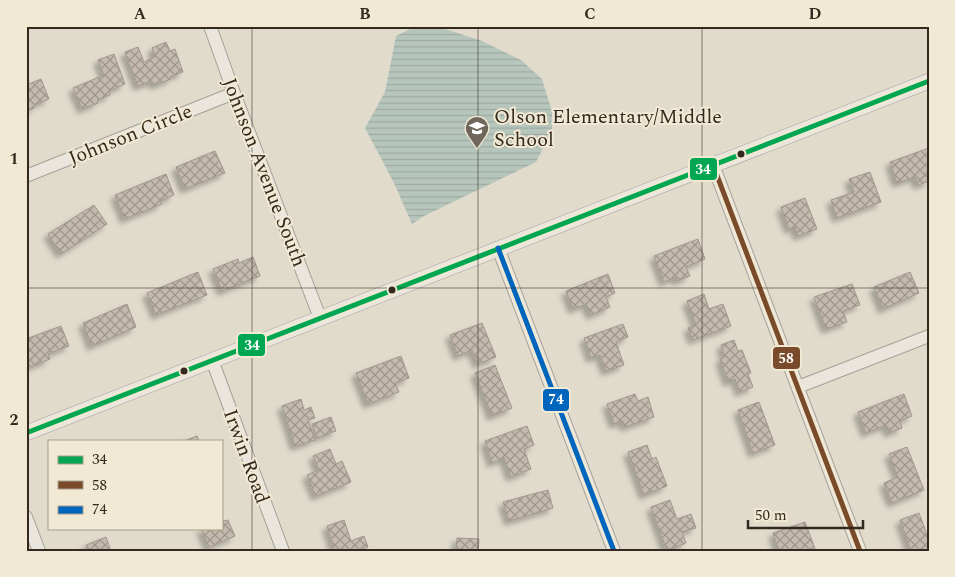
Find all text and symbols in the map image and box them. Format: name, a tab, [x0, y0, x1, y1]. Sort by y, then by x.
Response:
text: A	[134, 2, 147, 26]
text: B	[359, 2, 371, 26]
text: C	[584, 2, 596, 26]
text: D	[809, 2, 822, 26]
street label: Johnson Avenue South	[214, 73, 314, 271]
street label: Johnson Circle	[64, 96, 197, 173]
place label: Olson Elementary/Middle School	[494, 102, 722, 155]
school or university icon: Olson Elementary/Middle School	[464, 115, 490, 149]
text: 1	[10, 147, 18, 171]
unlabelled marker	[736, 149, 746, 159]
line badge: 34	[689, 157, 718, 181]
text: 34	[695, 159, 711, 180]
unlabelled marker	[387, 285, 397, 295]
line badge: 34	[237, 333, 266, 357]
text: 34	[244, 335, 260, 356]
line badge: 58	[772, 346, 801, 370]
text: 58	[778, 348, 794, 369]
unlabelled marker	[179, 366, 189, 376]
line badge: 74	[542, 388, 570, 412]
text: 74	[548, 389, 564, 410]
street label: Irwin Road	[215, 405, 277, 508]
text: 2	[10, 408, 19, 432]
legend	[48, 440, 222, 530]
text: 34	[92, 448, 108, 471]
text: 58	[92, 474, 107, 497]
scale bar	[748, 497, 862, 529]
text: 74	[92, 498, 108, 521]
text: 50 m	[755, 504, 787, 527]

